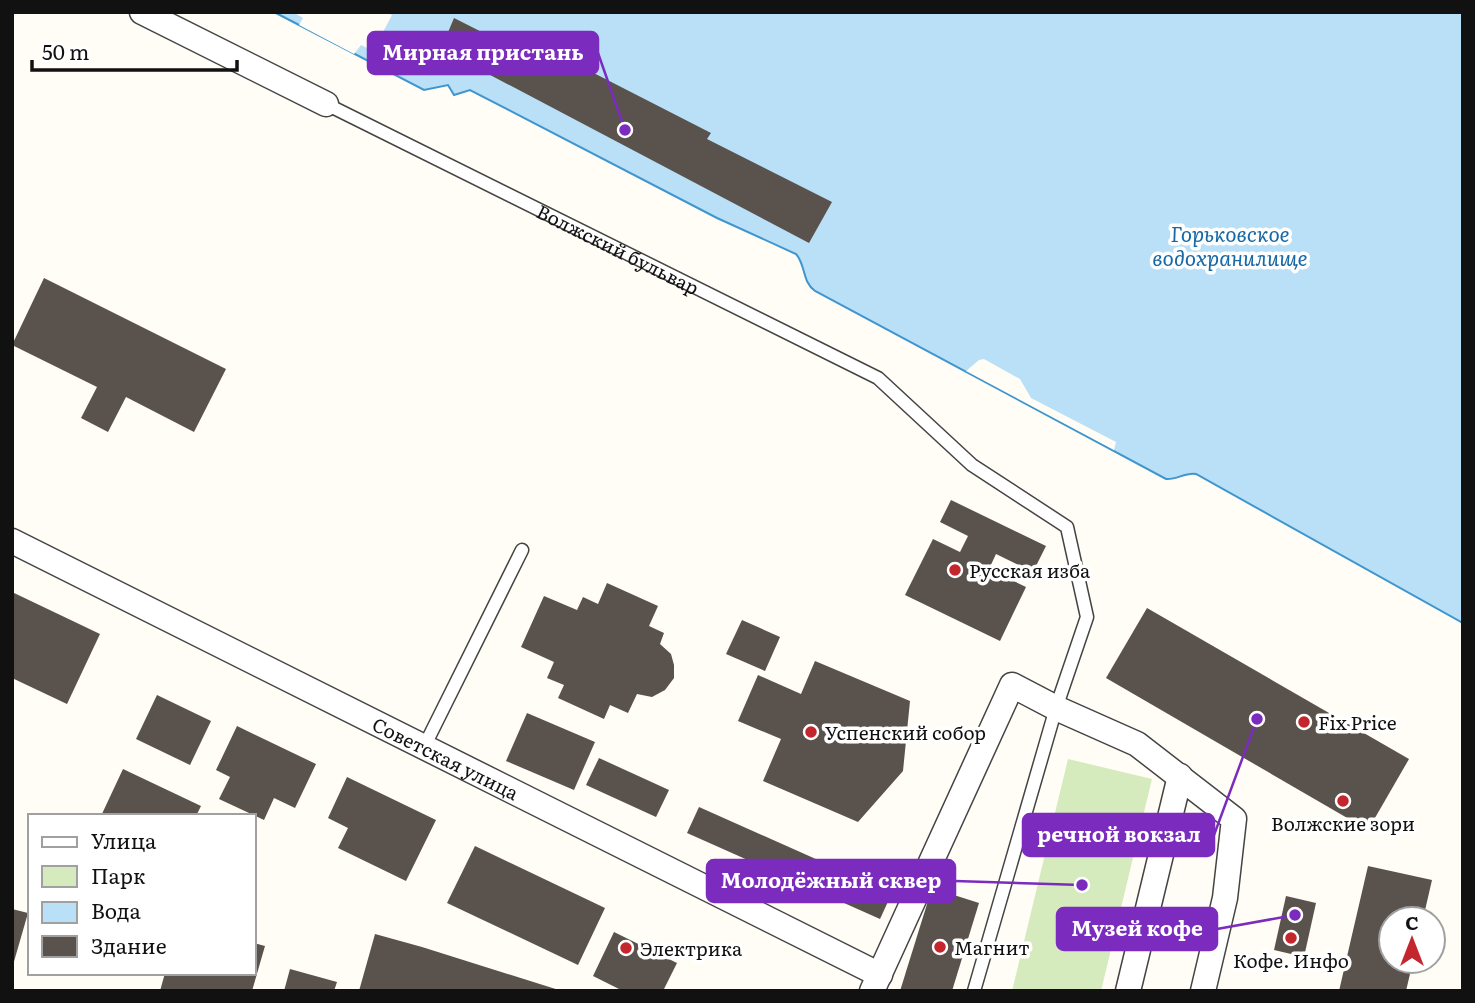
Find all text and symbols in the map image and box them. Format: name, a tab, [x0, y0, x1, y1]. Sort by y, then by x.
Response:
scale bar	[32, 28, 236, 72]
callout: Мирная пристань	[368, 32, 598, 74]
text: 50 m	[42, 35, 89, 66]
text: Мирная пристань	[382, 35, 584, 66]
street label: Волжский бульвар	[532, 197, 704, 301]
water label: Горьковское водохранилище	[1152, 217, 1308, 272]
place label: Русская изба	[969, 556, 1091, 584]
marker: Русская изба	[947, 562, 963, 578]
place label: Fix Price	[1318, 708, 1397, 736]
street label: Советская улица	[368, 710, 524, 807]
marker: Fix Price	[1296, 714, 1312, 730]
place label: Успенский собор	[825, 718, 986, 746]
marker: Успенский собор	[803, 724, 819, 740]
marker: Волжские зори	[1335, 793, 1351, 809]
place label: Волжские зори	[1271, 809, 1415, 837]
legend	[28, 814, 256, 975]
callout: речной вокзал	[1023, 814, 1214, 856]
text: речной вокзал	[1037, 817, 1201, 848]
text: Улица	[91, 824, 157, 855]
text: Парк	[91, 859, 146, 890]
callout: Молодёжный сквер	[707, 860, 955, 902]
text: Молодёжный сквер	[721, 863, 941, 894]
text: Вода	[91, 894, 142, 925]
north arrow	[1377, 905, 1447, 975]
callout: Музей кофе	[1057, 908, 1217, 950]
text: С	[1405, 908, 1419, 936]
text: Музей кофе	[1071, 911, 1203, 942]
text: Здание	[91, 929, 167, 960]
marker: Кофе. Инфо	[1283, 930, 1299, 946]
place label: Магнит	[954, 933, 1030, 961]
place label: Электрика	[640, 934, 743, 962]
marker: Магнит	[932, 939, 948, 955]
marker: Электрика	[618, 940, 634, 956]
place label: Кофе. Инфо	[1233, 946, 1349, 974]

